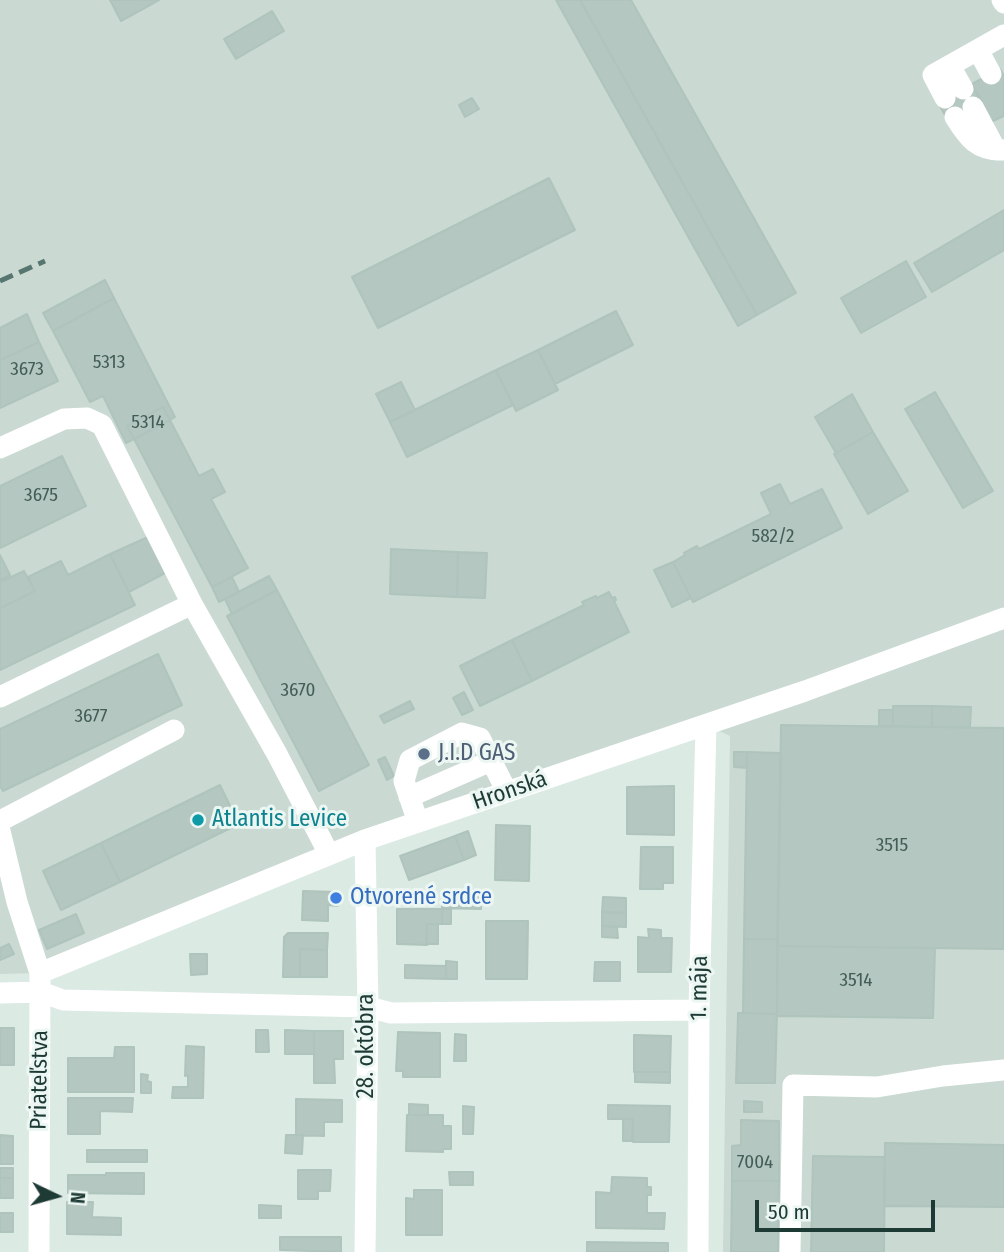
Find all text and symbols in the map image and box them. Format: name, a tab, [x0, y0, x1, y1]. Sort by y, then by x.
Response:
house number: 5313	[93, 352, 125, 374]
house number: 3673	[10, 359, 44, 381]
house number: 5314	[131, 412, 165, 434]
house number: 3675	[24, 485, 58, 507]
house number: 582/2	[752, 526, 794, 548]
house number: 3670	[281, 680, 315, 702]
house number: 3677	[74, 706, 108, 728]
place label: J.I.D GAS	[438, 740, 516, 768]
marker: J.I.D GAS	[416, 746, 432, 762]
street label: Hronská	[469, 765, 551, 817]
place label: Atlantis Levice	[212, 806, 347, 834]
marker: Atlantis Levice	[190, 812, 206, 828]
house number: 3515	[876, 835, 908, 857]
place label: Otvorené srdce	[350, 884, 492, 912]
marker: Otvorené srdce	[328, 890, 344, 906]
street label: 1. mája	[686, 955, 714, 1021]
house number: 3514	[840, 970, 872, 992]
street label: 28. októbra	[353, 994, 381, 1098]
street label: Priateľstva	[25, 1030, 55, 1130]
house number: 7004	[737, 1152, 773, 1174]
north arrow	[21, 1161, 91, 1231]
scale bar	[759, 1186, 939, 1230]
text: N	[65, 1191, 89, 1205]
text: 50 m	[768, 1199, 810, 1225]

